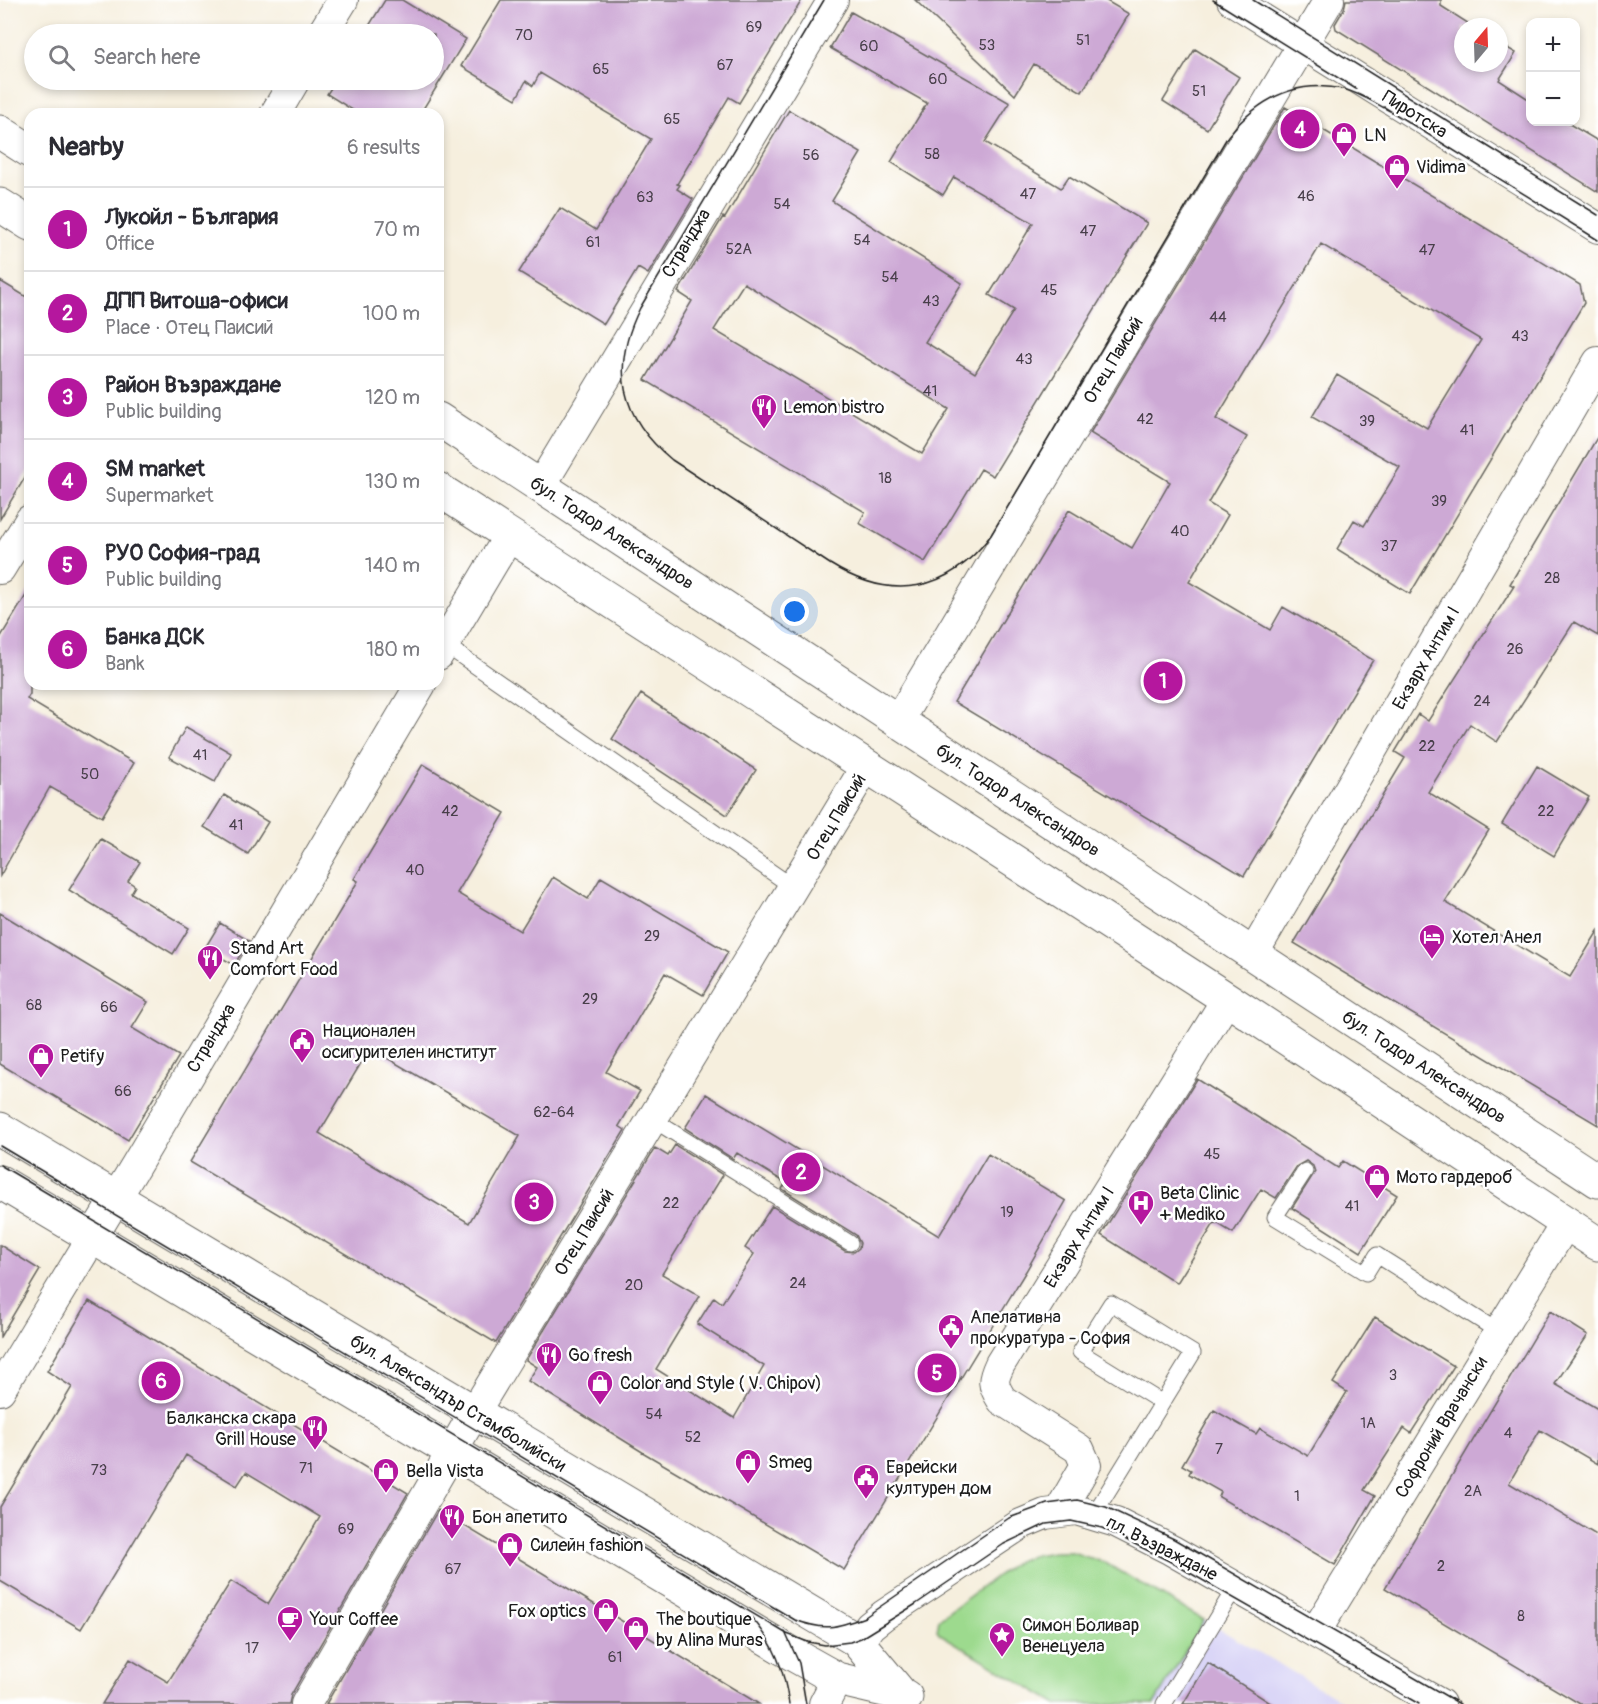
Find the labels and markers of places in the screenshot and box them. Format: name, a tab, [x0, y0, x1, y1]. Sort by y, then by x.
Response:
pin: 4	[1280, 106, 1320, 152]
shop icon: LN	[1329, 120, 1359, 158]
place label: LN	[1364, 124, 1386, 147]
shop icon: Vidima	[1382, 152, 1412, 190]
place label: Vidima	[1416, 156, 1466, 179]
restaurant icon: Lemon bistro	[749, 392, 779, 430]
place label: Lemon bistro	[783, 396, 885, 419]
pin: 1	[1144, 658, 1182, 704]
hotel icon: Хотел Анел	[1417, 922, 1447, 960]
place label: Хотел Анел	[1452, 926, 1542, 949]
place label: Stand Art Comfort Food	[230, 937, 338, 981]
restaurant icon: Stand Art Comfort Food	[195, 943, 225, 981]
place label: Национален осигурителен институт	[322, 1020, 497, 1064]
public building icon: Национален осигурителен институт	[287, 1026, 317, 1064]
shop icon: Petify	[26, 1041, 56, 1079]
place label: Petify	[60, 1045, 105, 1068]
pin: 2	[782, 1150, 820, 1194]
shop icon: Мото гардероб	[1362, 1162, 1392, 1200]
place label: Мото гардероб	[1396, 1166, 1512, 1189]
pin: 3	[514, 1180, 554, 1224]
place label: Beta Clinic + Mediko	[1159, 1182, 1240, 1226]
hospital icon: Beta Clinic + Mediko	[1126, 1188, 1156, 1226]
place label: Апелативна прокуратура - София	[970, 1306, 1130, 1350]
public building icon: Апелативна прокуратура - София	[936, 1312, 966, 1350]
restaurant icon: Go fresh	[534, 1340, 564, 1378]
place label: Go fresh	[568, 1344, 632, 1367]
pin: 5	[918, 1350, 956, 1396]
pin: 6	[142, 1358, 180, 1404]
shop icon: Color and Style ( V. Chipov)	[585, 1368, 615, 1406]
place label: Color and Style ( V. Chipov)	[620, 1372, 822, 1395]
place label: Балканска скара Grill House	[166, 1407, 296, 1451]
restaurant icon: Балканска скара Grill House	[300, 1413, 330, 1451]
shop icon: Smeg	[733, 1447, 763, 1485]
place label: Smeg	[768, 1451, 812, 1474]
shop icon: Bella Vista	[371, 1456, 401, 1494]
place label: Еврейски културен дом	[886, 1456, 992, 1500]
place label: Bella Vista	[406, 1460, 484, 1483]
public building icon: Еврейски културен дом	[851, 1462, 881, 1500]
restaurant icon: Бон апетито	[437, 1502, 467, 1540]
place label: Бон апетито	[472, 1506, 568, 1529]
shop icon: Силейн fashion	[495, 1530, 525, 1568]
place label: Силейн fashion	[530, 1534, 644, 1557]
shop icon: Fox optics	[591, 1596, 621, 1634]
place label: Fox optics	[508, 1600, 586, 1623]
cafe icon: Your Coffee	[275, 1604, 305, 1642]
place label: Your Coffee	[309, 1608, 398, 1631]
place label: The boutique by Alina Muras	[656, 1608, 763, 1652]
shop icon: The boutique by Alina Muras	[621, 1614, 651, 1652]
place label: Симон Боливар Венецуела	[1022, 1614, 1139, 1658]
place icon: Симон Боливар Венецуела	[987, 1620, 1017, 1658]

